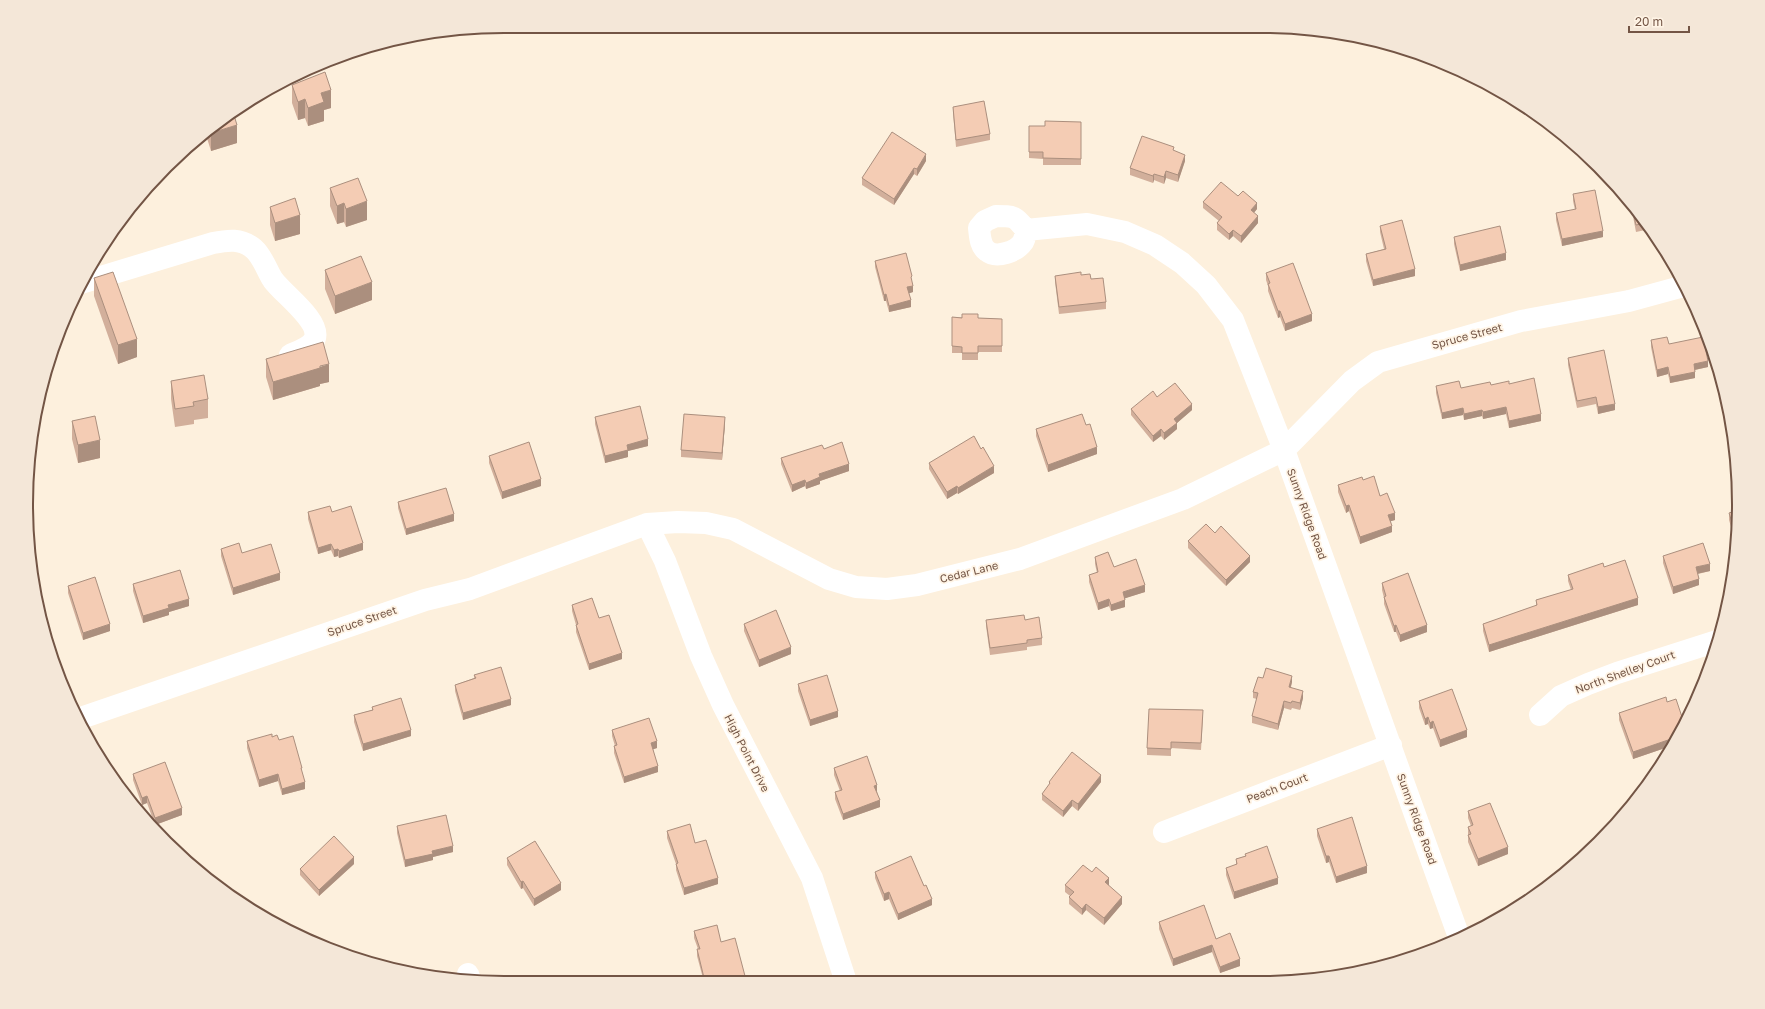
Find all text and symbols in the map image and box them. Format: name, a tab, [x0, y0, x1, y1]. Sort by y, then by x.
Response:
scale bar	[1629, 8, 1689, 34]
text: 20 m	[1635, 14, 1663, 29]
street label: Spruce Street	[1430, 320, 1504, 351]
street label: Sunny Ridge Road	[1285, 467, 1330, 561]
street label: Cedar Lane	[938, 558, 999, 585]
street label: Spruce Street	[325, 603, 398, 638]
street label: North Shelley Court	[1573, 647, 1676, 696]
street label: High Point Drive	[722, 712, 773, 794]
street label: Peach Court	[1244, 770, 1309, 805]
street label: Sunny Ridge Road	[1395, 772, 1440, 866]

